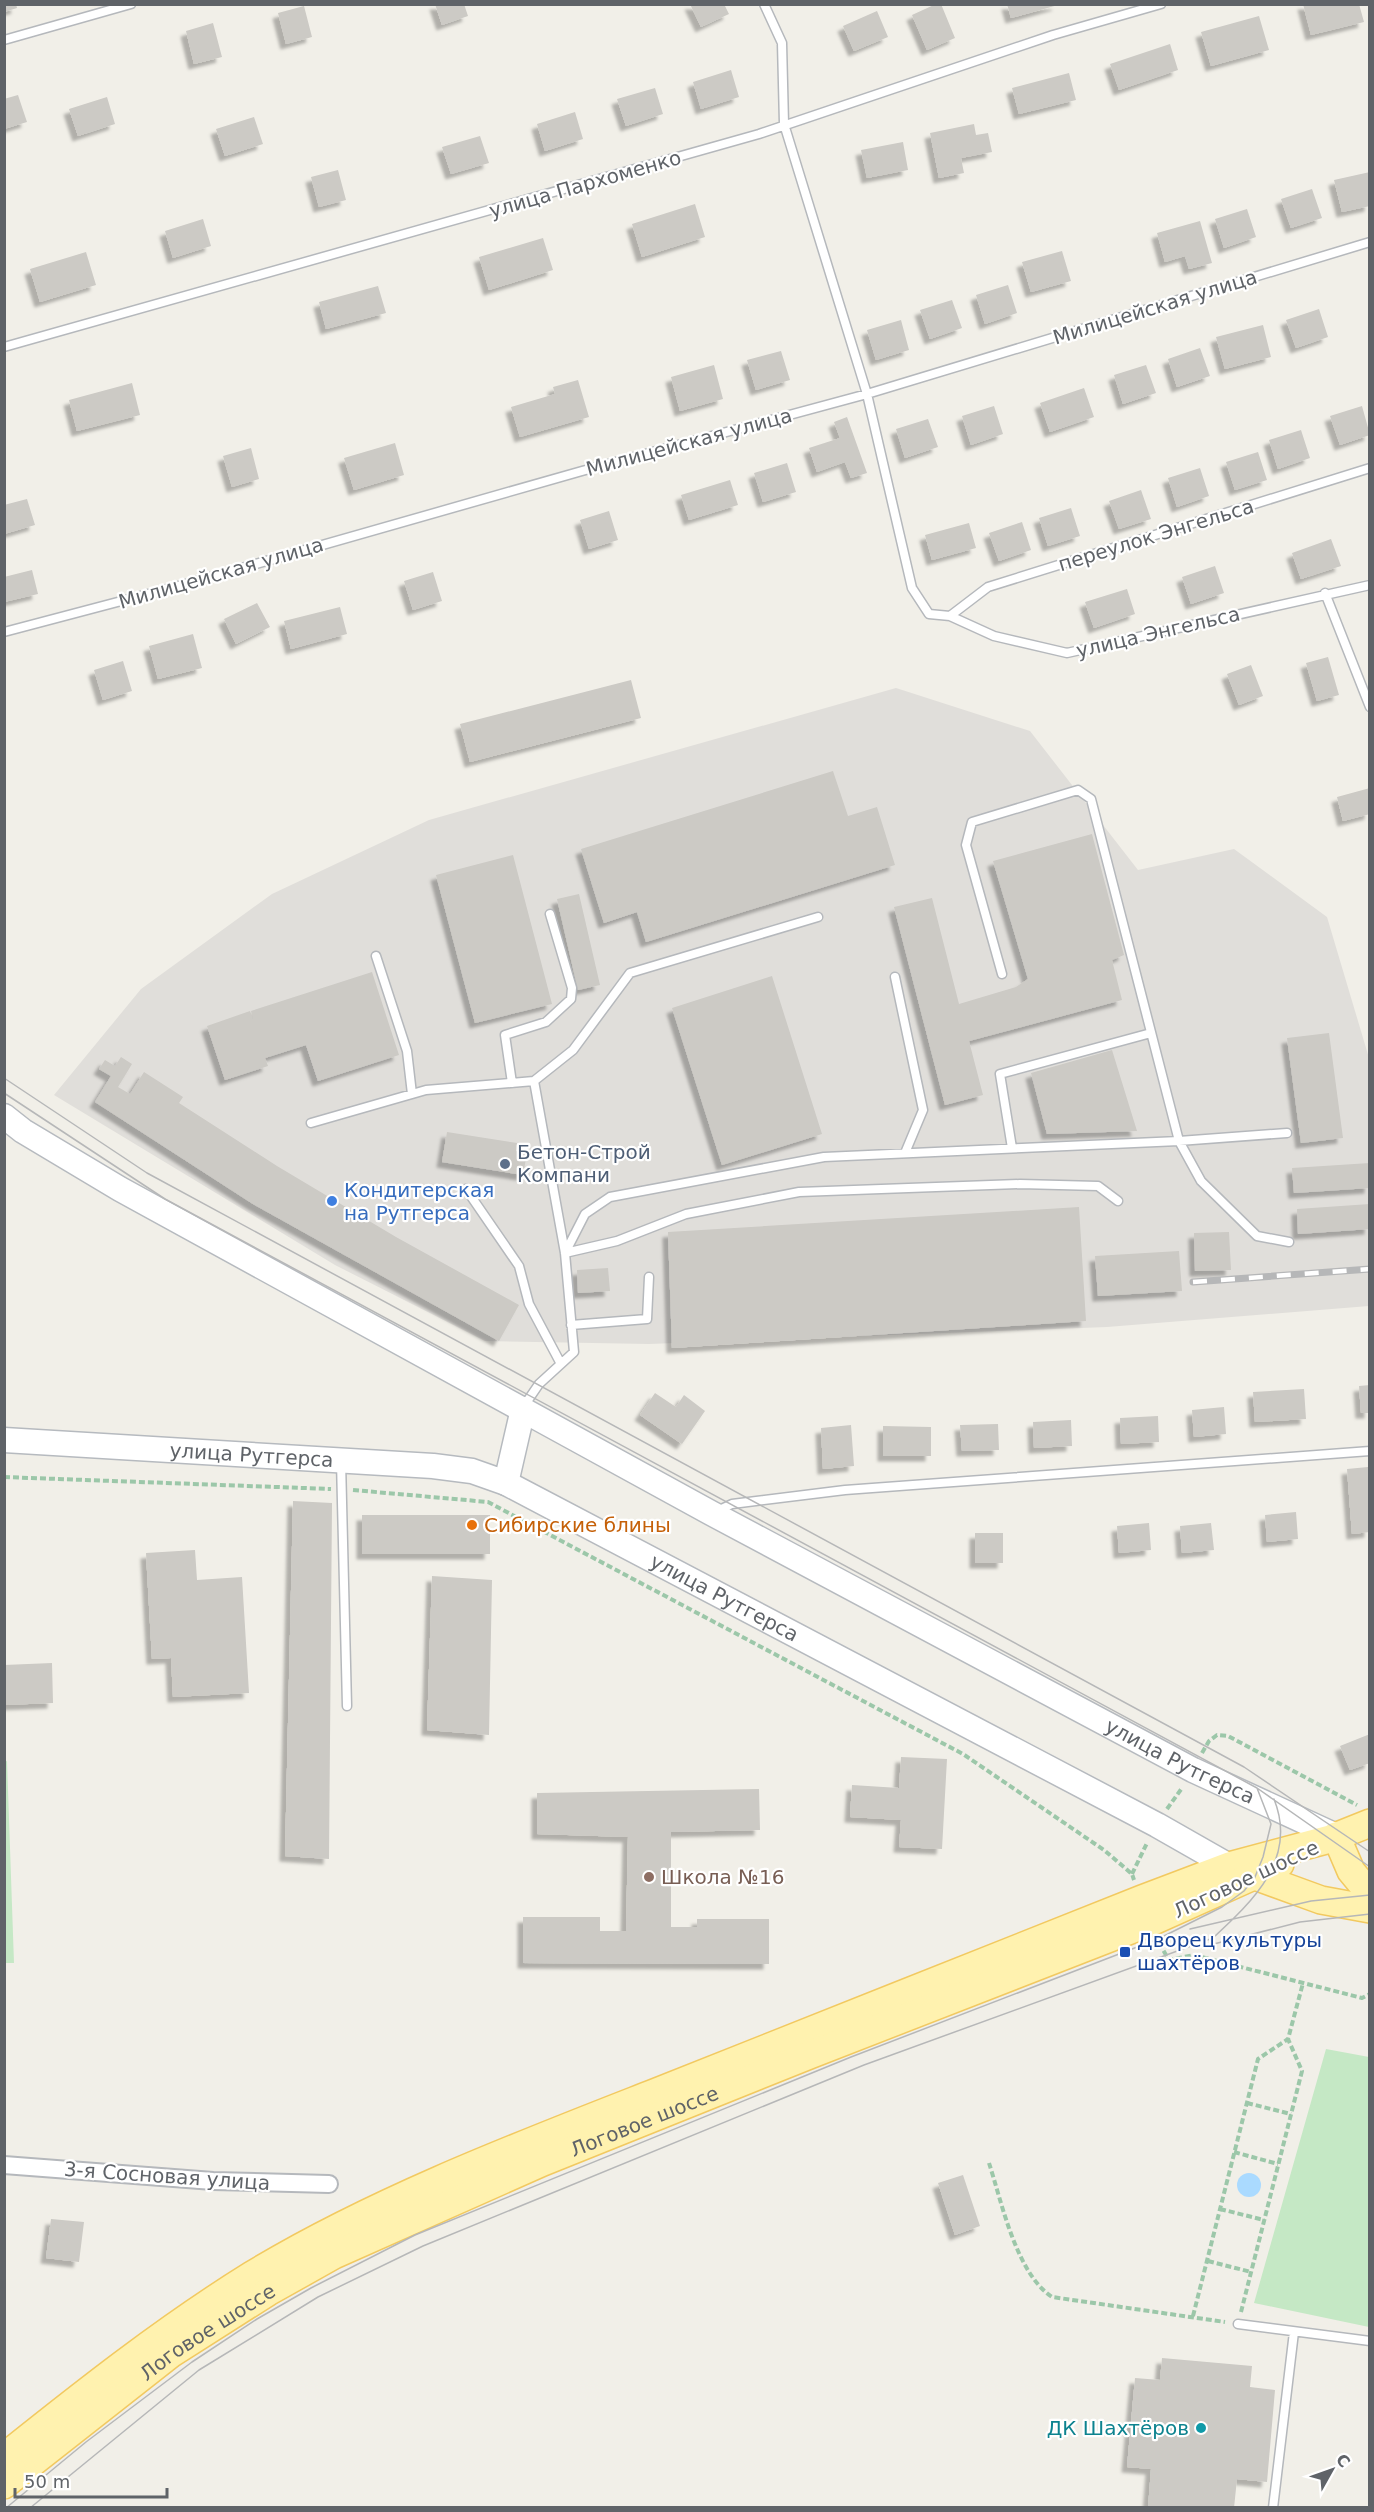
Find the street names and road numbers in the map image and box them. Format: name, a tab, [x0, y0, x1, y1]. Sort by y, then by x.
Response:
street label: улица Пархоменко	[486, 145, 684, 223]
street label: Милицейская улица	[1050, 265, 1260, 349]
street label: Милицейская улица	[583, 403, 795, 481]
street label: переулок Энгельса	[1055, 494, 1257, 576]
street label: Милицейская улица	[116, 532, 326, 614]
street label: улица Энгельса	[1074, 601, 1242, 663]
street label: улица Рутгерса	[169, 1438, 334, 1472]
street label: улица Рутгерса	[646, 1549, 803, 1647]
street label: улица Рутгерса	[1101, 1714, 1259, 1809]
street label: Логовое шоссе	[1170, 1835, 1322, 1923]
street label: Логовое шоссе	[567, 2081, 722, 2162]
street label: 3-я Сосновая улица	[63, 2157, 271, 2195]
street label: Логовое шоссе	[135, 2278, 279, 2386]

